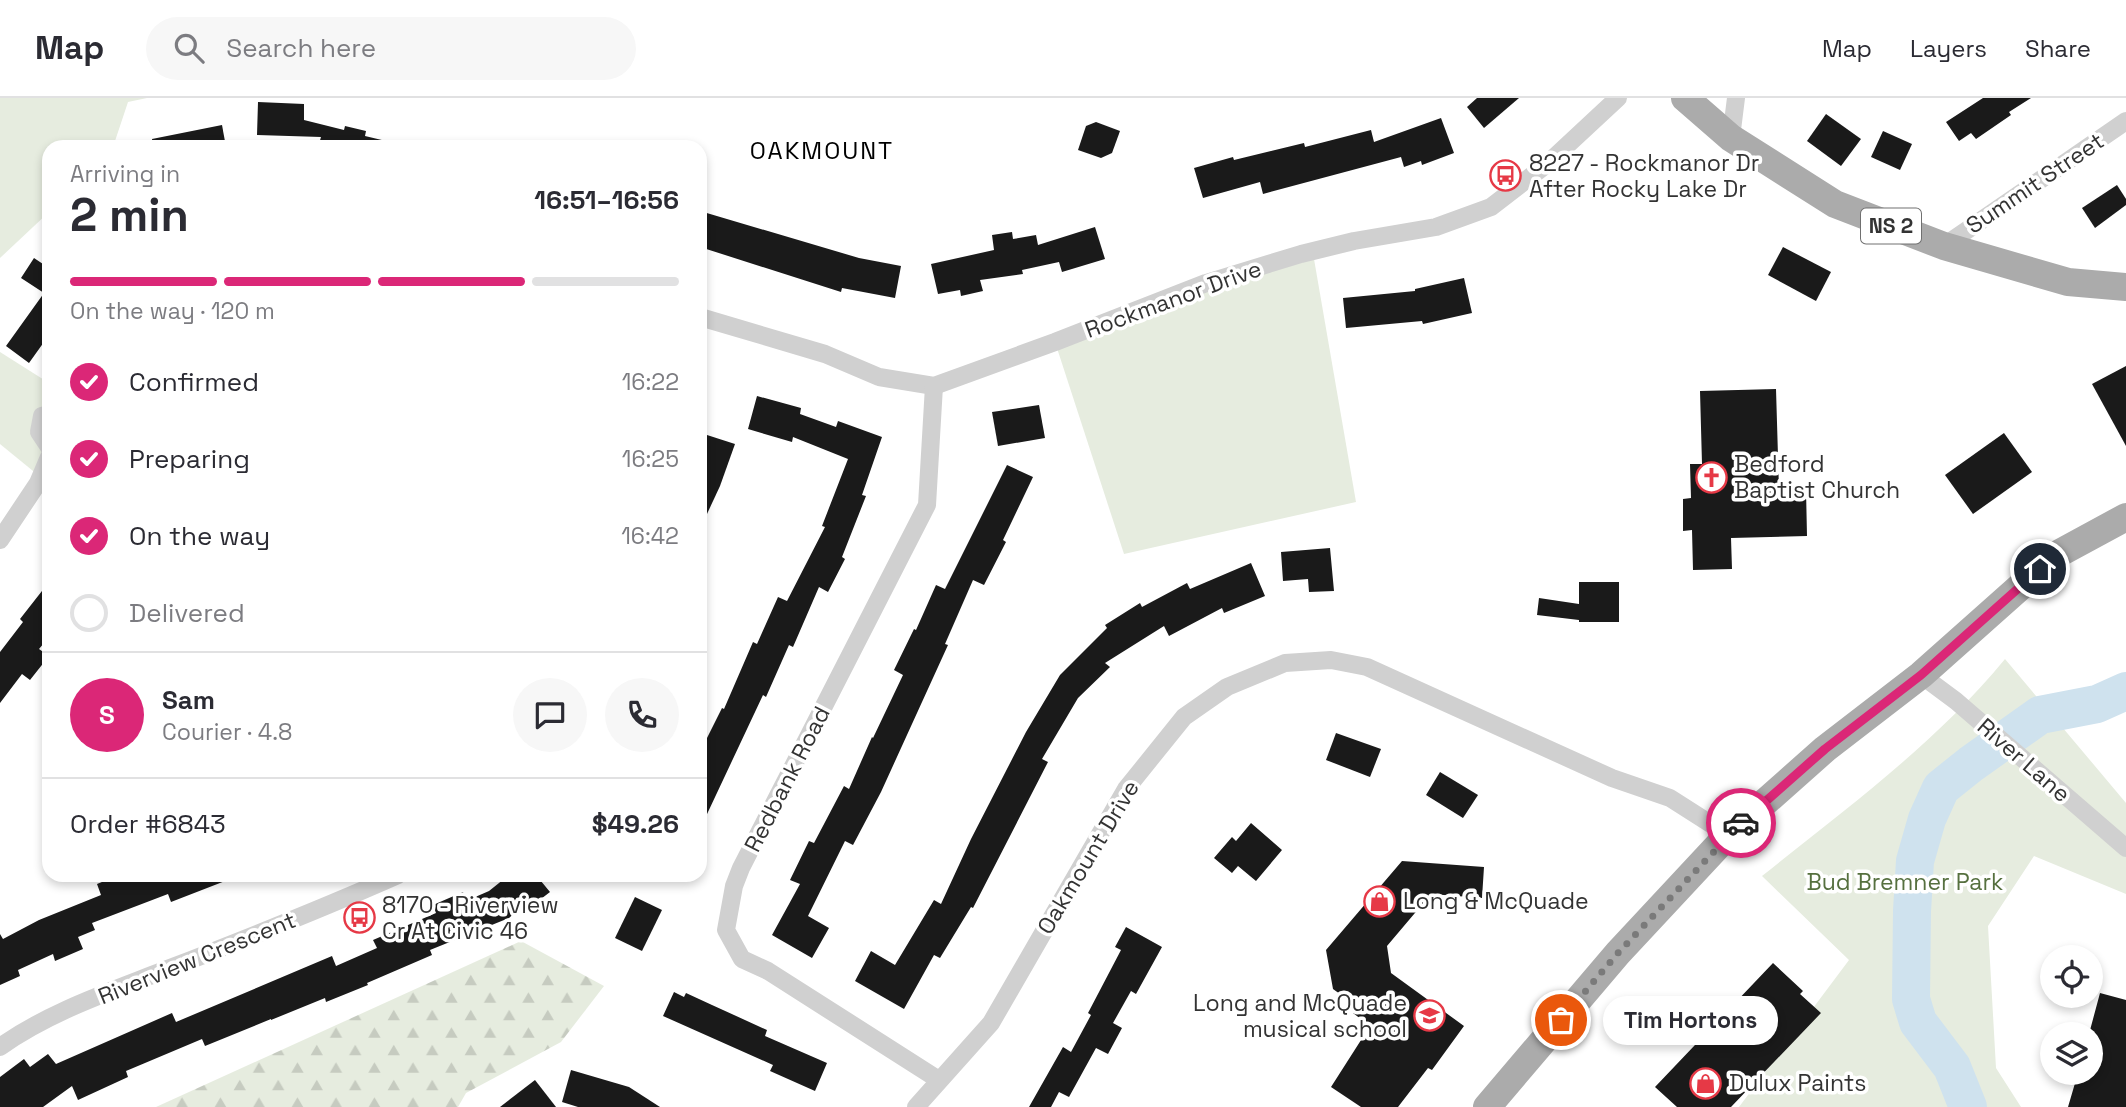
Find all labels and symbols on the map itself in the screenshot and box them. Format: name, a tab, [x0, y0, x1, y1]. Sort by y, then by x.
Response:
street label: Summit Street	[1960, 126, 2110, 240]
district label: OAKMOUNT	[750, 135, 894, 166]
place label: 8227 - Rockmanor Dr After Rocky Lake Dr	[1529, 148, 1760, 204]
bus stop icon: 8227 - Rockmanor Dr After Rocky Lake Dr	[1489, 159, 1523, 193]
road number: NS 2	[1861, 208, 1921, 244]
street label: Rockmanor Drive	[1081, 253, 1265, 345]
place label: Bedford Baptist Church	[1734, 449, 1900, 505]
church icon: Bedford Baptist Church	[1694, 460, 1728, 494]
pin	[2010, 539, 2070, 599]
street label: Redbank Road	[737, 701, 837, 857]
street label: River Lane	[1971, 711, 2077, 809]
street label: Oakmount Drive	[1030, 775, 1146, 939]
courier	[1706, 788, 1776, 858]
park label: Bud Bremner Park	[1807, 867, 2004, 897]
shop icon: Long & McQuade	[1363, 884, 1397, 918]
place label: Long & McQuade	[1403, 886, 1589, 916]
place label: 8170 - Riverview Cr At Civic 46	[382, 890, 559, 946]
bus stop icon: 8170 - Riverview Cr At Civic 46	[342, 901, 376, 935]
street label: Riverview Crescent	[94, 905, 300, 1011]
place label: Long and McQuade musical school	[1193, 988, 1407, 1044]
pin	[1531, 990, 1591, 1050]
callout: Tim Hortons	[1603, 996, 1778, 1044]
school or university icon: Long and McQuade musical school	[1413, 999, 1447, 1033]
shop icon: Dulux Paints	[1689, 1066, 1723, 1100]
place label: Dulux Paints	[1729, 1068, 1866, 1098]

